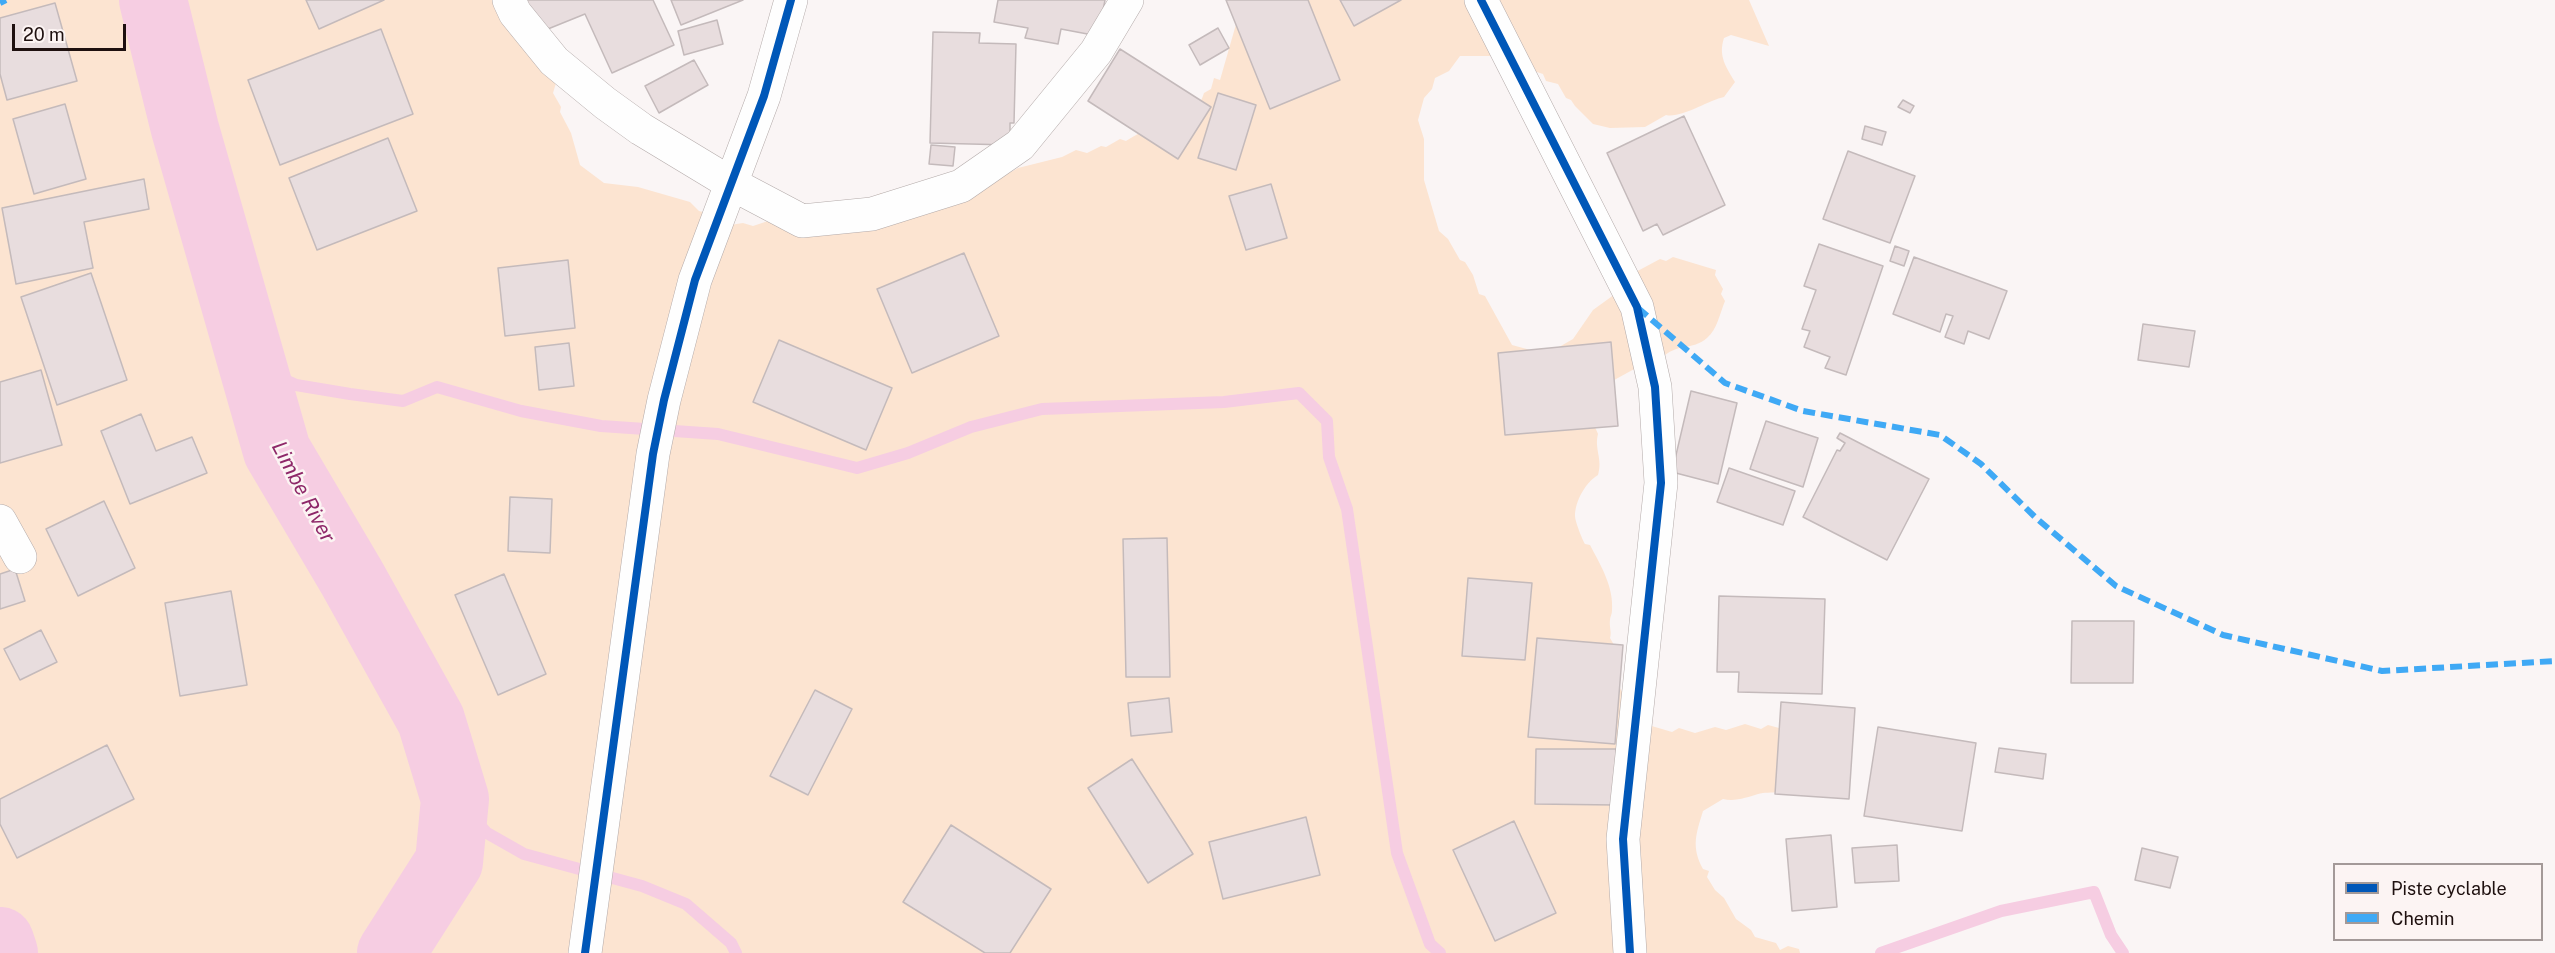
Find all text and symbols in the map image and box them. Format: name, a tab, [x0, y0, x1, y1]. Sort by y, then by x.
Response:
scale bar	[15, 12, 129, 50]
text: 20 m	[23, 24, 65, 45]
water label: Limbe River	[266, 437, 340, 547]
legend	[2333, 863, 2543, 941]
text: Piste cyclable	[2391, 878, 2507, 899]
text: Chemin	[2391, 908, 2455, 929]

